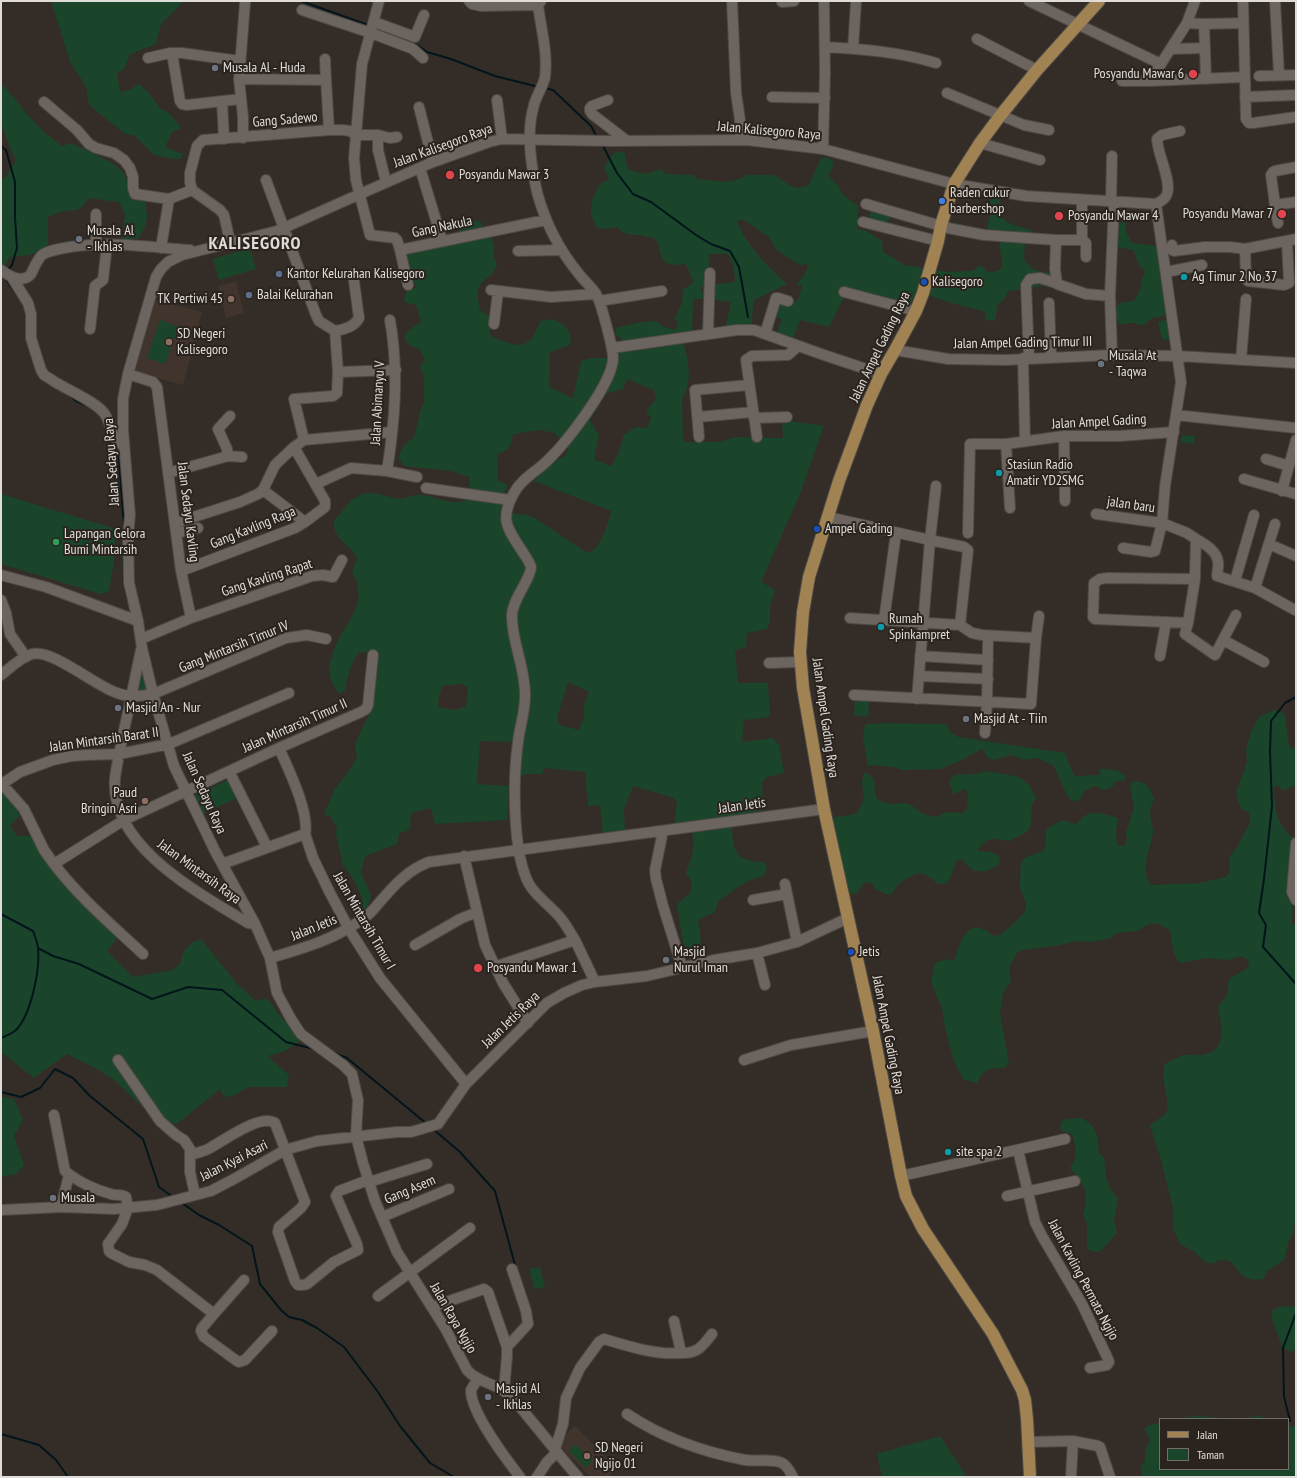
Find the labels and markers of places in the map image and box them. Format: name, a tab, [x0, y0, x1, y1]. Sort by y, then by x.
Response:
place label: Musala Al - Huda	[223, 60, 305, 76]
marker: Musala Al - Huda	[210, 63, 220, 73]
place label: Posyandu Mawar 6	[1094, 66, 1184, 82]
marker: Posyandu Mawar 6	[1187, 68, 1199, 80]
place label: Posyandu Mawar 3	[459, 167, 549, 183]
marker: Posyandu Mawar 3	[444, 169, 456, 181]
place label: Raden cukur barbershop	[950, 185, 1010, 218]
marker: Raden cukur barbershop	[937, 196, 947, 206]
place label: Posyandu Mawar 7	[1183, 206, 1273, 222]
place label: Posyandu Mawar 4	[1068, 208, 1158, 224]
marker: Posyandu Mawar 7	[1276, 208, 1288, 220]
marker: Posyandu Mawar 4	[1053, 210, 1065, 222]
place label: Musala Al - Ikhlas	[87, 223, 134, 256]
marker: Musala Al - Ikhlas	[74, 234, 84, 244]
place label: Kantor Kelurahan Kalisegoro	[287, 266, 425, 282]
marker: Kantor Kelurahan Kalisegoro	[274, 269, 284, 279]
place label: Ag Timur 2 No 37	[1192, 269, 1277, 285]
marker: Ag Timur 2 No 37	[1179, 272, 1189, 282]
place label: Kalisegoro	[932, 274, 983, 290]
marker: Kalisegoro	[919, 277, 929, 287]
place label: Balai Kelurahan	[257, 287, 333, 303]
marker: Balai Kelurahan	[244, 290, 254, 300]
place label: TK Pertiwi 45	[157, 291, 223, 307]
marker: TK Pertiwi 45	[226, 294, 236, 304]
place label: SD Negeri Kalisegoro	[177, 326, 228, 358]
marker: SD Negeri Kalisegoro	[164, 337, 174, 347]
place label: Musala At - Taqwa	[1109, 348, 1156, 380]
marker: Musala At - Taqwa	[1096, 359, 1106, 369]
place label: Stasiun Radio Amatir YD2SMG	[1007, 457, 1084, 490]
marker: Stasiun Radio Amatir YD2SMG	[994, 468, 1004, 478]
place label: Ampel Gading	[825, 521, 893, 537]
marker: Ampel Gading	[812, 524, 822, 534]
place label: Lapangan Gelora Bumi Mintarsih	[64, 526, 145, 558]
marker: Lapangan Gelora Bumi Mintarsih	[51, 537, 61, 547]
place label: Rumah Spinkampret	[889, 611, 950, 644]
marker: Rumah Spinkampret	[876, 622, 886, 632]
place label: Masjid An - Nur	[126, 700, 201, 716]
marker: Masjid An - Nur	[113, 703, 123, 713]
place label: Masjid At - Tiin	[974, 711, 1047, 727]
marker: Masjid At - Tiin	[961, 714, 971, 724]
place label: Paud Bringin Asri	[81, 785, 137, 818]
marker: Paud Bringin Asri	[140, 796, 150, 806]
place label: Masjid Nurul Iman	[674, 944, 728, 976]
place label: Jetis	[859, 944, 880, 960]
marker: Jetis	[846, 947, 856, 957]
marker: Masjid Nurul Iman	[661, 955, 671, 965]
place label: Posyandu Mawar 1	[487, 960, 577, 976]
marker: Posyandu Mawar 1	[472, 962, 484, 974]
place label: site spa 2	[956, 1144, 1002, 1160]
marker: site spa 2	[943, 1147, 953, 1157]
place label: Musala	[61, 1190, 95, 1206]
marker: Musala	[48, 1193, 58, 1203]
place label: Masjid Al - Ikhlas	[496, 1381, 540, 1414]
marker: Masjid Al - Ikhlas	[483, 1392, 493, 1402]
place label: SD Negeri Ngijo 01	[595, 1440, 643, 1472]
marker: SD Negeri Ngijo 01	[582, 1451, 592, 1461]

